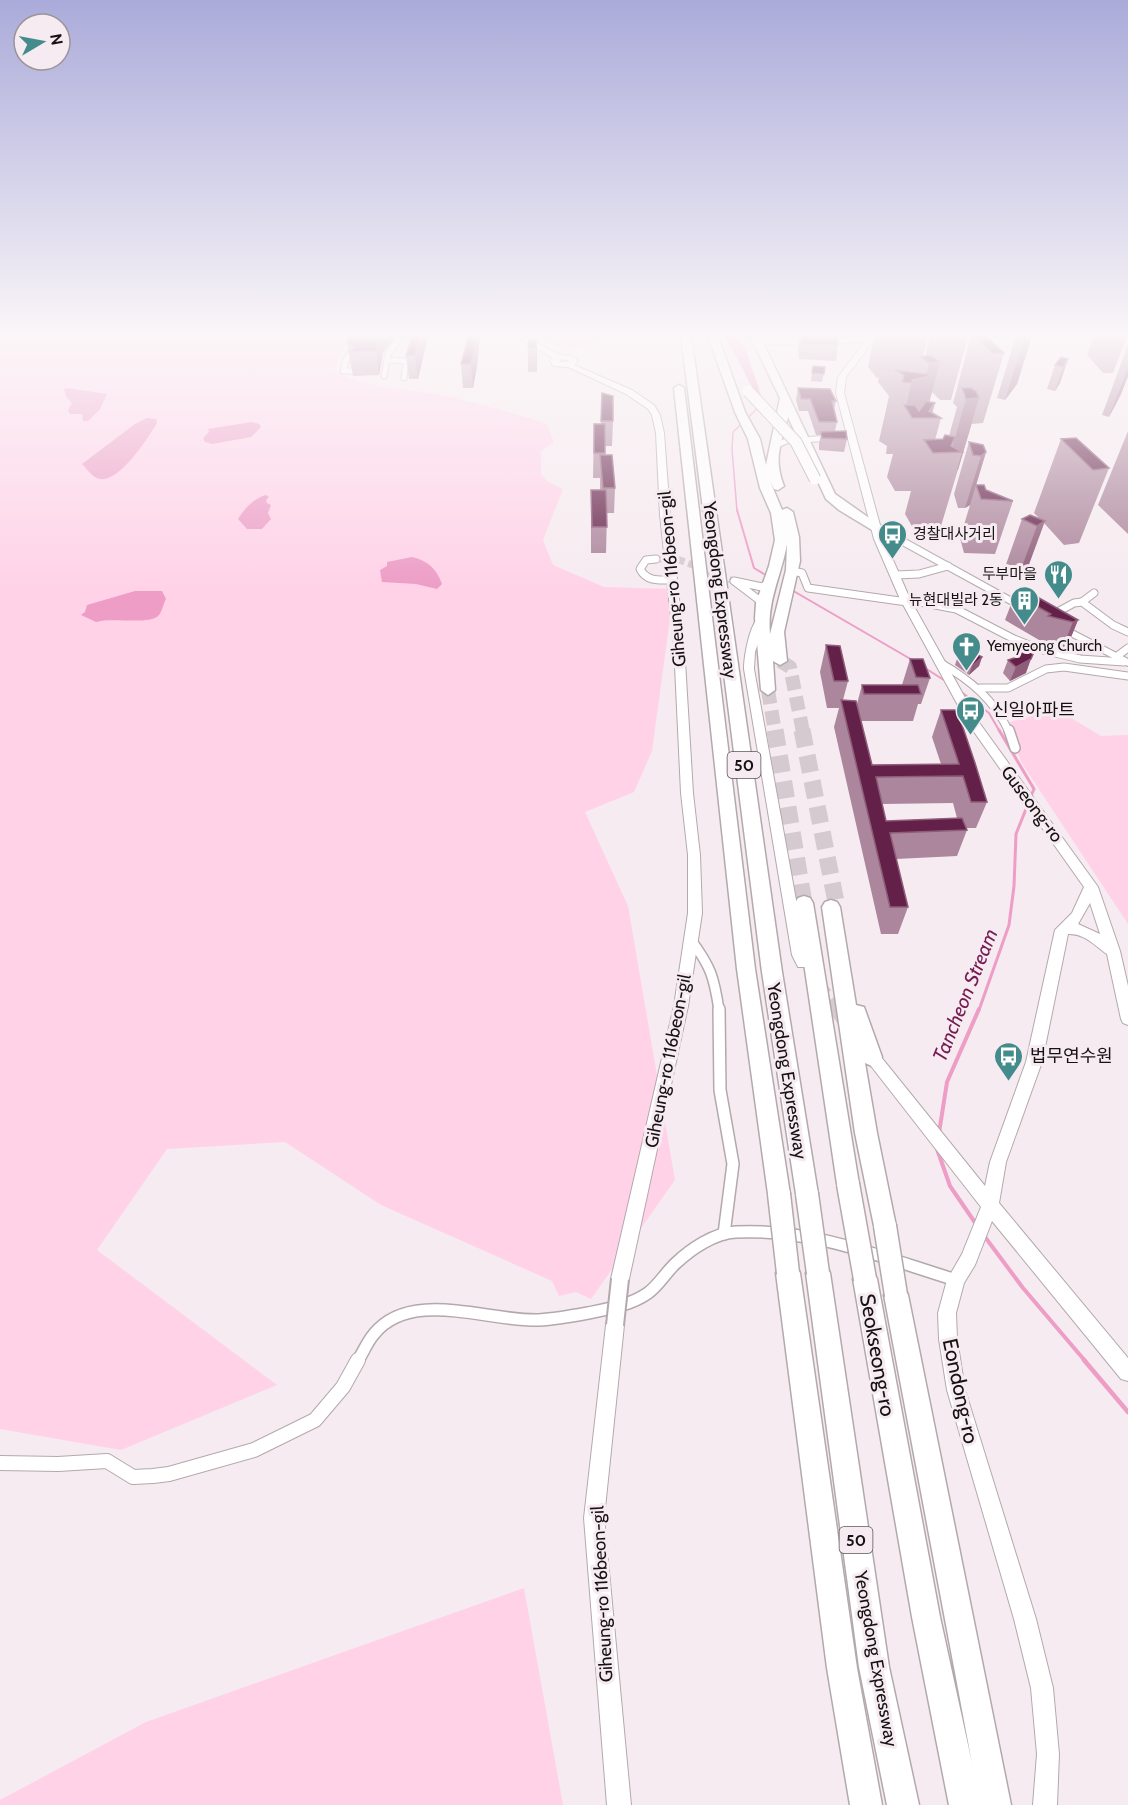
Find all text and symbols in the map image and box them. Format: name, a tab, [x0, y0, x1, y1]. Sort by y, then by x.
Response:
north arrow	[12, 12, 72, 72]
text: N	[46, 32, 67, 47]
street label: Giheung-ro 116beon-gil	[653, 489, 691, 668]
street label: Yeongdong Expressway	[698, 499, 742, 680]
bus stop icon: 경찰대사거리	[876, 518, 908, 560]
place label: 경찰대사거리	[913, 525, 996, 543]
restaurant icon: 두부마을	[1042, 558, 1074, 600]
place label: 두부마을	[982, 565, 1037, 583]
building icon: 뉴현대빌라 2동	[1008, 584, 1040, 626]
place label: 뉴현대빌라 2동	[909, 591, 1003, 609]
church icon: Yemyeong Church	[950, 630, 982, 672]
place label: Yemyeong Church	[986, 637, 1102, 655]
bus stop icon: 신일아파트	[955, 694, 987, 736]
place label: 신일아파트	[992, 699, 1075, 721]
road number: 50	[728, 752, 760, 778]
street label: Guseong-ro	[996, 761, 1068, 847]
water label: Tancheon Stream	[927, 925, 1003, 1065]
street label: Giheung-ro 116beon-gil	[640, 972, 696, 1150]
street label: Yeongdong Expressway	[762, 980, 812, 1161]
bus stop icon: 법무연수원	[993, 1040, 1025, 1082]
place label: 법무연수원	[1030, 1045, 1113, 1067]
street label: Seokseong-ro	[855, 1292, 901, 1418]
street label: Eondong-ro	[938, 1336, 984, 1446]
street label: Giheung-ro 116beon-gil	[586, 1505, 618, 1683]
road number: 50	[840, 1527, 872, 1553]
street label: Yeongdong Expressway	[850, 1568, 902, 1749]

